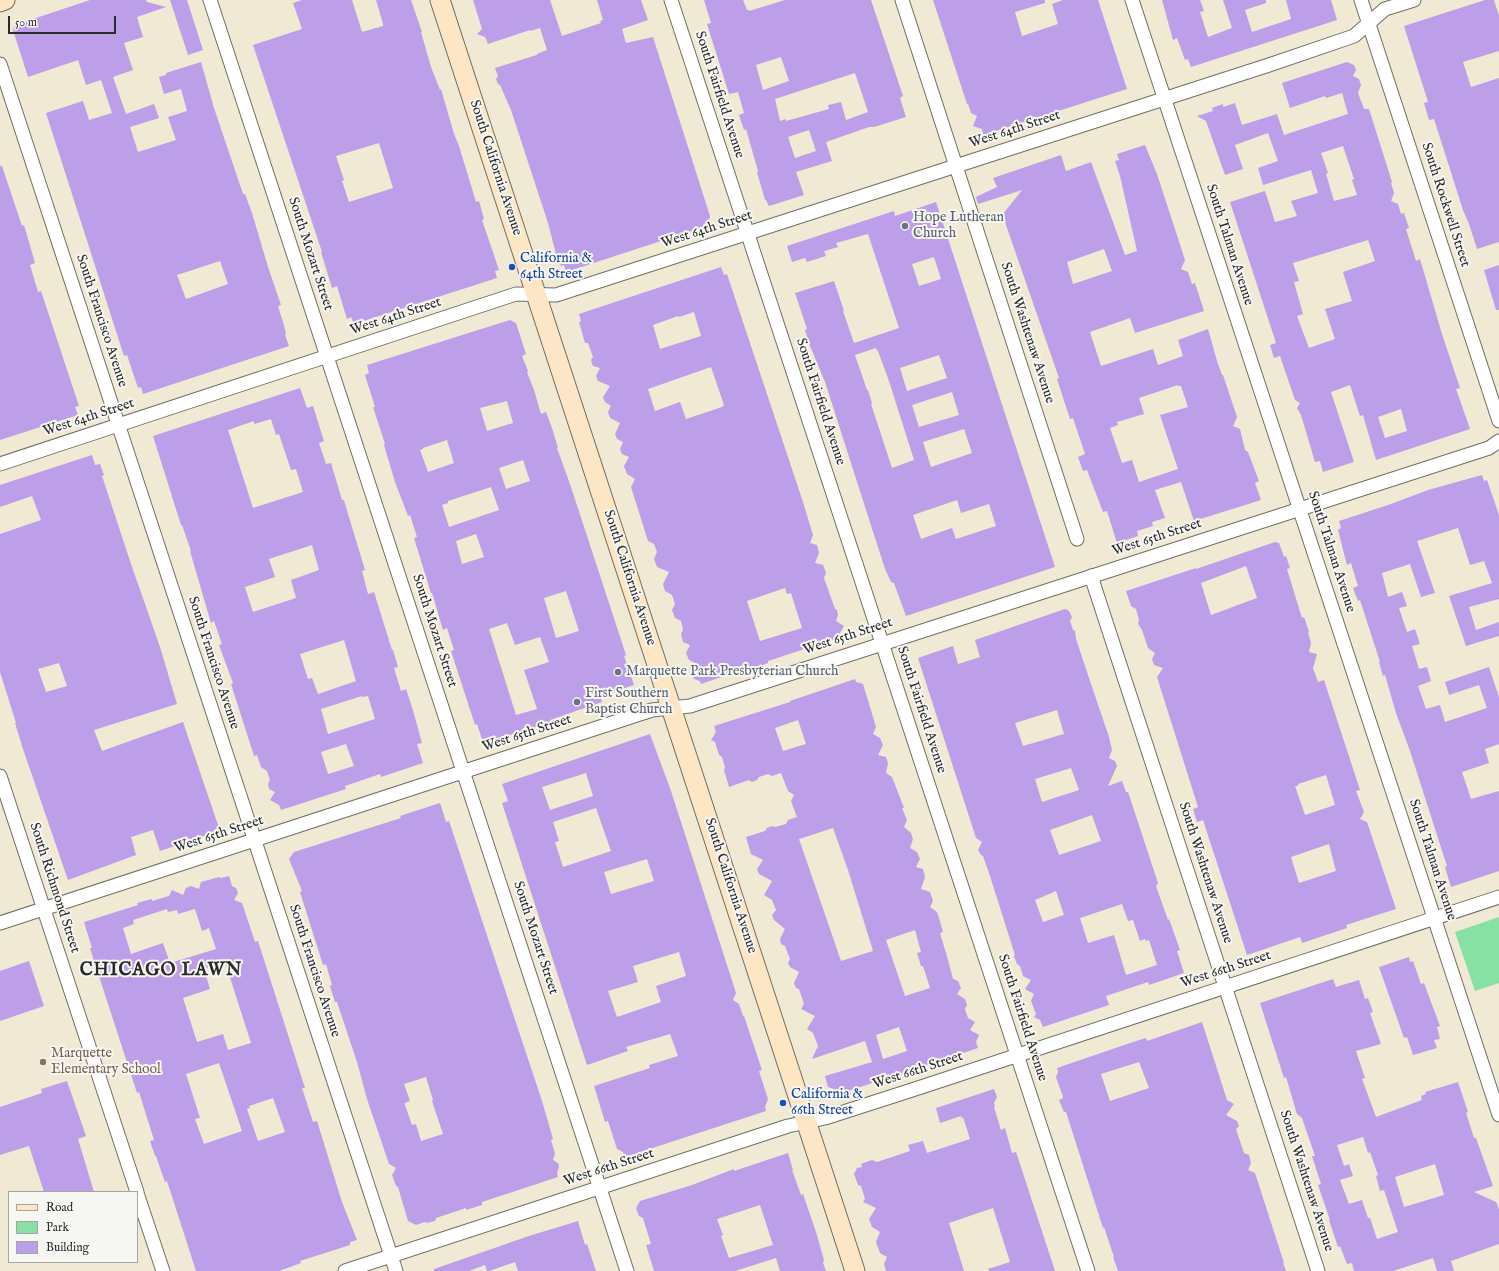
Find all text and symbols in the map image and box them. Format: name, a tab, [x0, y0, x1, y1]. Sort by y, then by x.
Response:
scale bar	[10, 8, 118, 34]
text: 50 m	[15, 15, 37, 30]
street label: South Fairfield Avenue	[691, 29, 747, 161]
street label: South California Avenue	[465, 98, 525, 238]
street label: West 64th Street	[967, 107, 1063, 153]
street label: South Rockwell Street	[1417, 141, 1473, 269]
street label: South Talman Avenue	[1201, 182, 1257, 308]
street label: South Mozart Street	[284, 195, 336, 313]
street label: West 64th Street	[659, 207, 755, 253]
place label: Hope Lutheran Church	[913, 210, 1004, 242]
marker: Hope Lutheran Church	[900, 221, 910, 231]
place label: California & 64th Street	[520, 251, 592, 284]
street label: South Francisco Avenue	[72, 252, 130, 390]
street label: South Washtenaw Avenue	[996, 260, 1058, 406]
marker: California & 64th Street	[507, 262, 517, 272]
street label: West 64th Street	[348, 294, 444, 340]
street label: South Fairfield Avenue	[792, 336, 848, 468]
street label: West 64th Street	[41, 395, 137, 441]
street label: South Talman Avenue	[1303, 489, 1359, 615]
street label: South California Avenue	[599, 508, 659, 648]
street label: West 65th Street	[1110, 516, 1204, 560]
street label: South Mozart Street	[408, 572, 460, 690]
street label: South Francisco Avenue	[184, 594, 242, 732]
street label: West 65th Street	[801, 615, 895, 659]
street label: South Fairfield Avenue	[893, 644, 949, 776]
place label: Marquette Park Presbyterian Church	[626, 664, 838, 680]
marker: Marquette Park Presbyterian Church	[613, 667, 623, 677]
place label: First Southern Baptist Church	[585, 686, 672, 718]
marker: First Southern Baptist Church	[572, 697, 582, 707]
street label: West 65th Street	[480, 712, 574, 756]
street label: South Talman Avenue	[1404, 797, 1460, 923]
street label: South Washtenaw Avenue	[1174, 800, 1236, 946]
street label: West 65th Street	[172, 813, 266, 857]
street label: South California Avenue	[700, 816, 760, 956]
street label: South Richmond Street	[25, 821, 83, 955]
street label: South Mozart Street	[509, 879, 561, 997]
street label: South Francisco Avenue	[285, 902, 343, 1040]
street label: West 66th Street	[1179, 948, 1273, 992]
street label: South Fairfield Avenue	[994, 952, 1050, 1084]
district label: CHICAGO LAWN	[80, 960, 242, 982]
place label: Marquette Elementary School	[51, 1046, 161, 1078]
street label: West 66th Street	[871, 1049, 965, 1093]
marker: Marquette Elementary School	[38, 1057, 48, 1067]
place label: California & 66th Street	[791, 1087, 863, 1120]
marker: California & 66th Street	[778, 1098, 788, 1108]
street label: South Washtenaw Avenue	[1275, 1108, 1337, 1254]
street label: West 66th Street	[562, 1146, 656, 1190]
legend	[8, 1191, 138, 1263]
text: Road	[46, 1200, 73, 1215]
text: Park	[46, 1220, 69, 1235]
text: Building	[46, 1240, 89, 1255]

